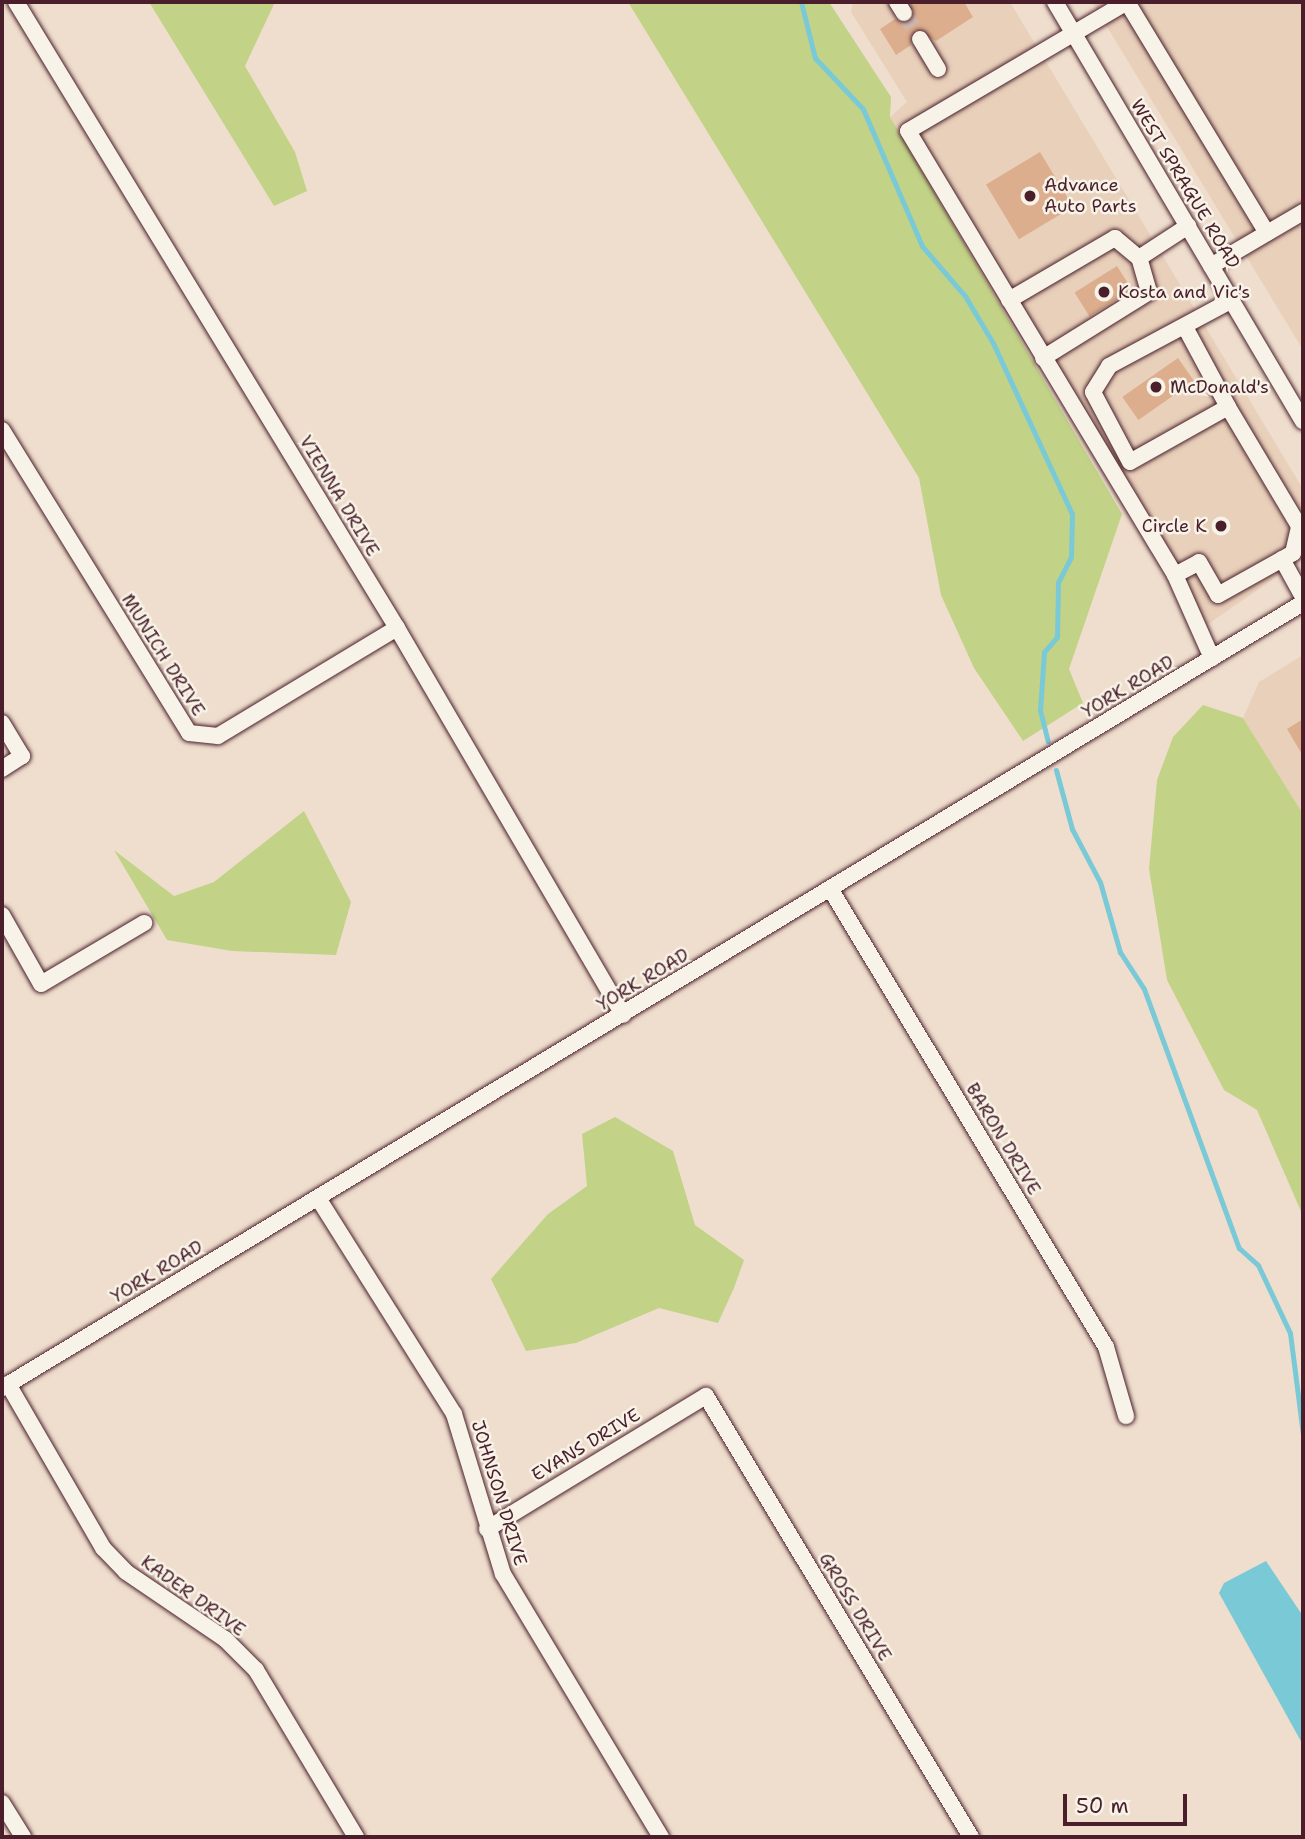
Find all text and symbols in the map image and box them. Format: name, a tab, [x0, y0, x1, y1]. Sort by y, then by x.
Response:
street label: WEST SPRAGUE ROAD	[1126, 95, 1244, 273]
place label: Advance Auto Parts	[1044, 175, 1137, 218]
marker: Advance Auto Parts	[1022, 188, 1038, 204]
place label: Kosta and Vic's	[1118, 281, 1250, 303]
marker: Kosta and Vic's	[1096, 284, 1112, 300]
place label: McDonald's	[1170, 376, 1269, 398]
marker: McDonald's	[1148, 379, 1164, 395]
street label: VIENNA DRIVE	[294, 432, 384, 560]
place label: Circle K	[1142, 515, 1207, 537]
marker: Circle K	[1213, 518, 1229, 534]
street label: MUNICH DRIVE	[117, 590, 209, 720]
street label: YORK ROAD	[1078, 651, 1178, 723]
street label: YORK ROAD	[593, 944, 693, 1016]
street label: BARON DRIVE	[961, 1079, 1045, 1199]
street label: YORK ROAD	[107, 1236, 207, 1308]
street label: EVANS DRIVE	[528, 1404, 644, 1486]
street label: JOHNSON DRIVE	[467, 1418, 531, 1568]
street label: GROSS DRIVE	[814, 1549, 896, 1665]
street label: KADER DRIVE	[137, 1551, 249, 1641]
scale bar	[1067, 1780, 1191, 1824]
text: 50 m	[1076, 1792, 1129, 1820]

